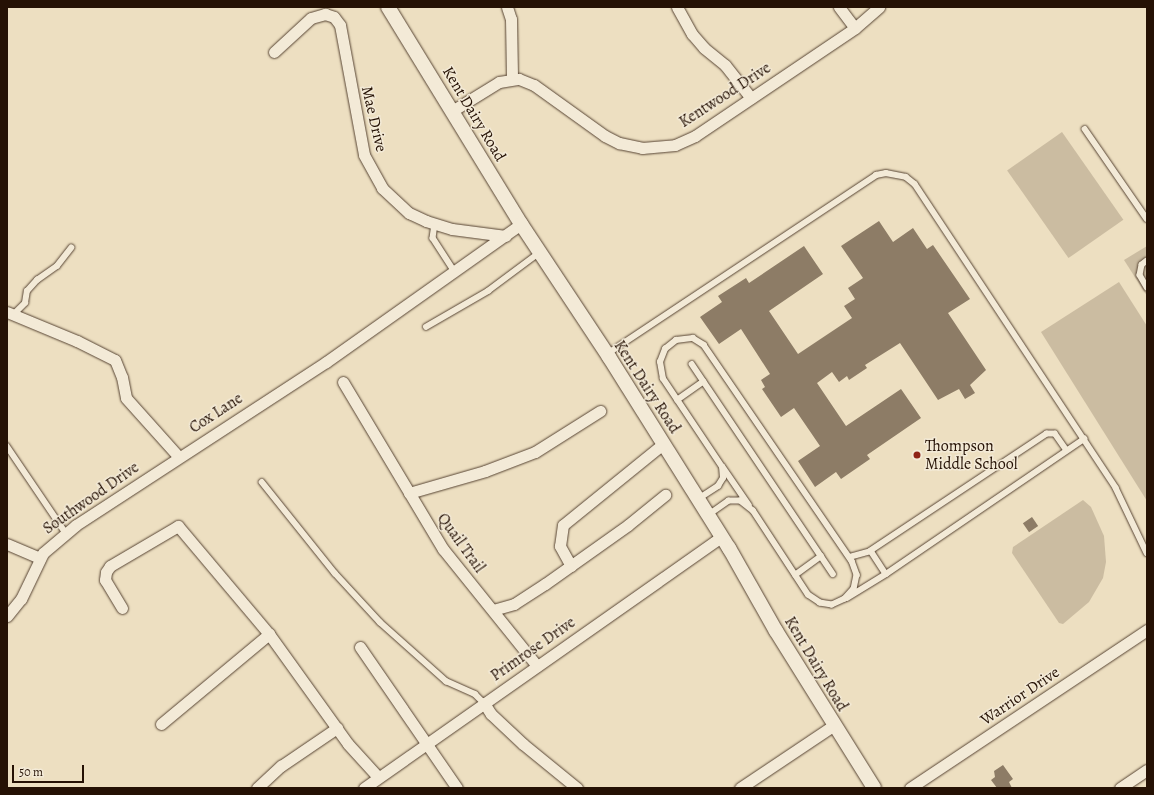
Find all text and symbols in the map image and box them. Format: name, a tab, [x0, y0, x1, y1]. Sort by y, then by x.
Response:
street label: Kentwood Drive	[676, 58, 774, 132]
street label: Kent Dairy Road	[438, 63, 510, 165]
street label: Mae Drive	[357, 84, 391, 154]
street label: Kent Dairy Road	[610, 337, 684, 437]
street label: Cox Lane	[186, 389, 246, 437]
place label: Thompson Middle School	[925, 436, 1018, 474]
marker: Thompson Middle School	[912, 450, 922, 460]
street label: Southwood Drive	[39, 458, 143, 538]
street label: Quail Trail	[433, 509, 489, 577]
street label: Primrose Drive	[487, 613, 579, 685]
street label: Kent Dairy Road	[780, 613, 852, 715]
street label: Warrior Drive	[977, 663, 1063, 729]
scale bar	[14, 757, 86, 783]
text: 50 m	[19, 764, 43, 780]

